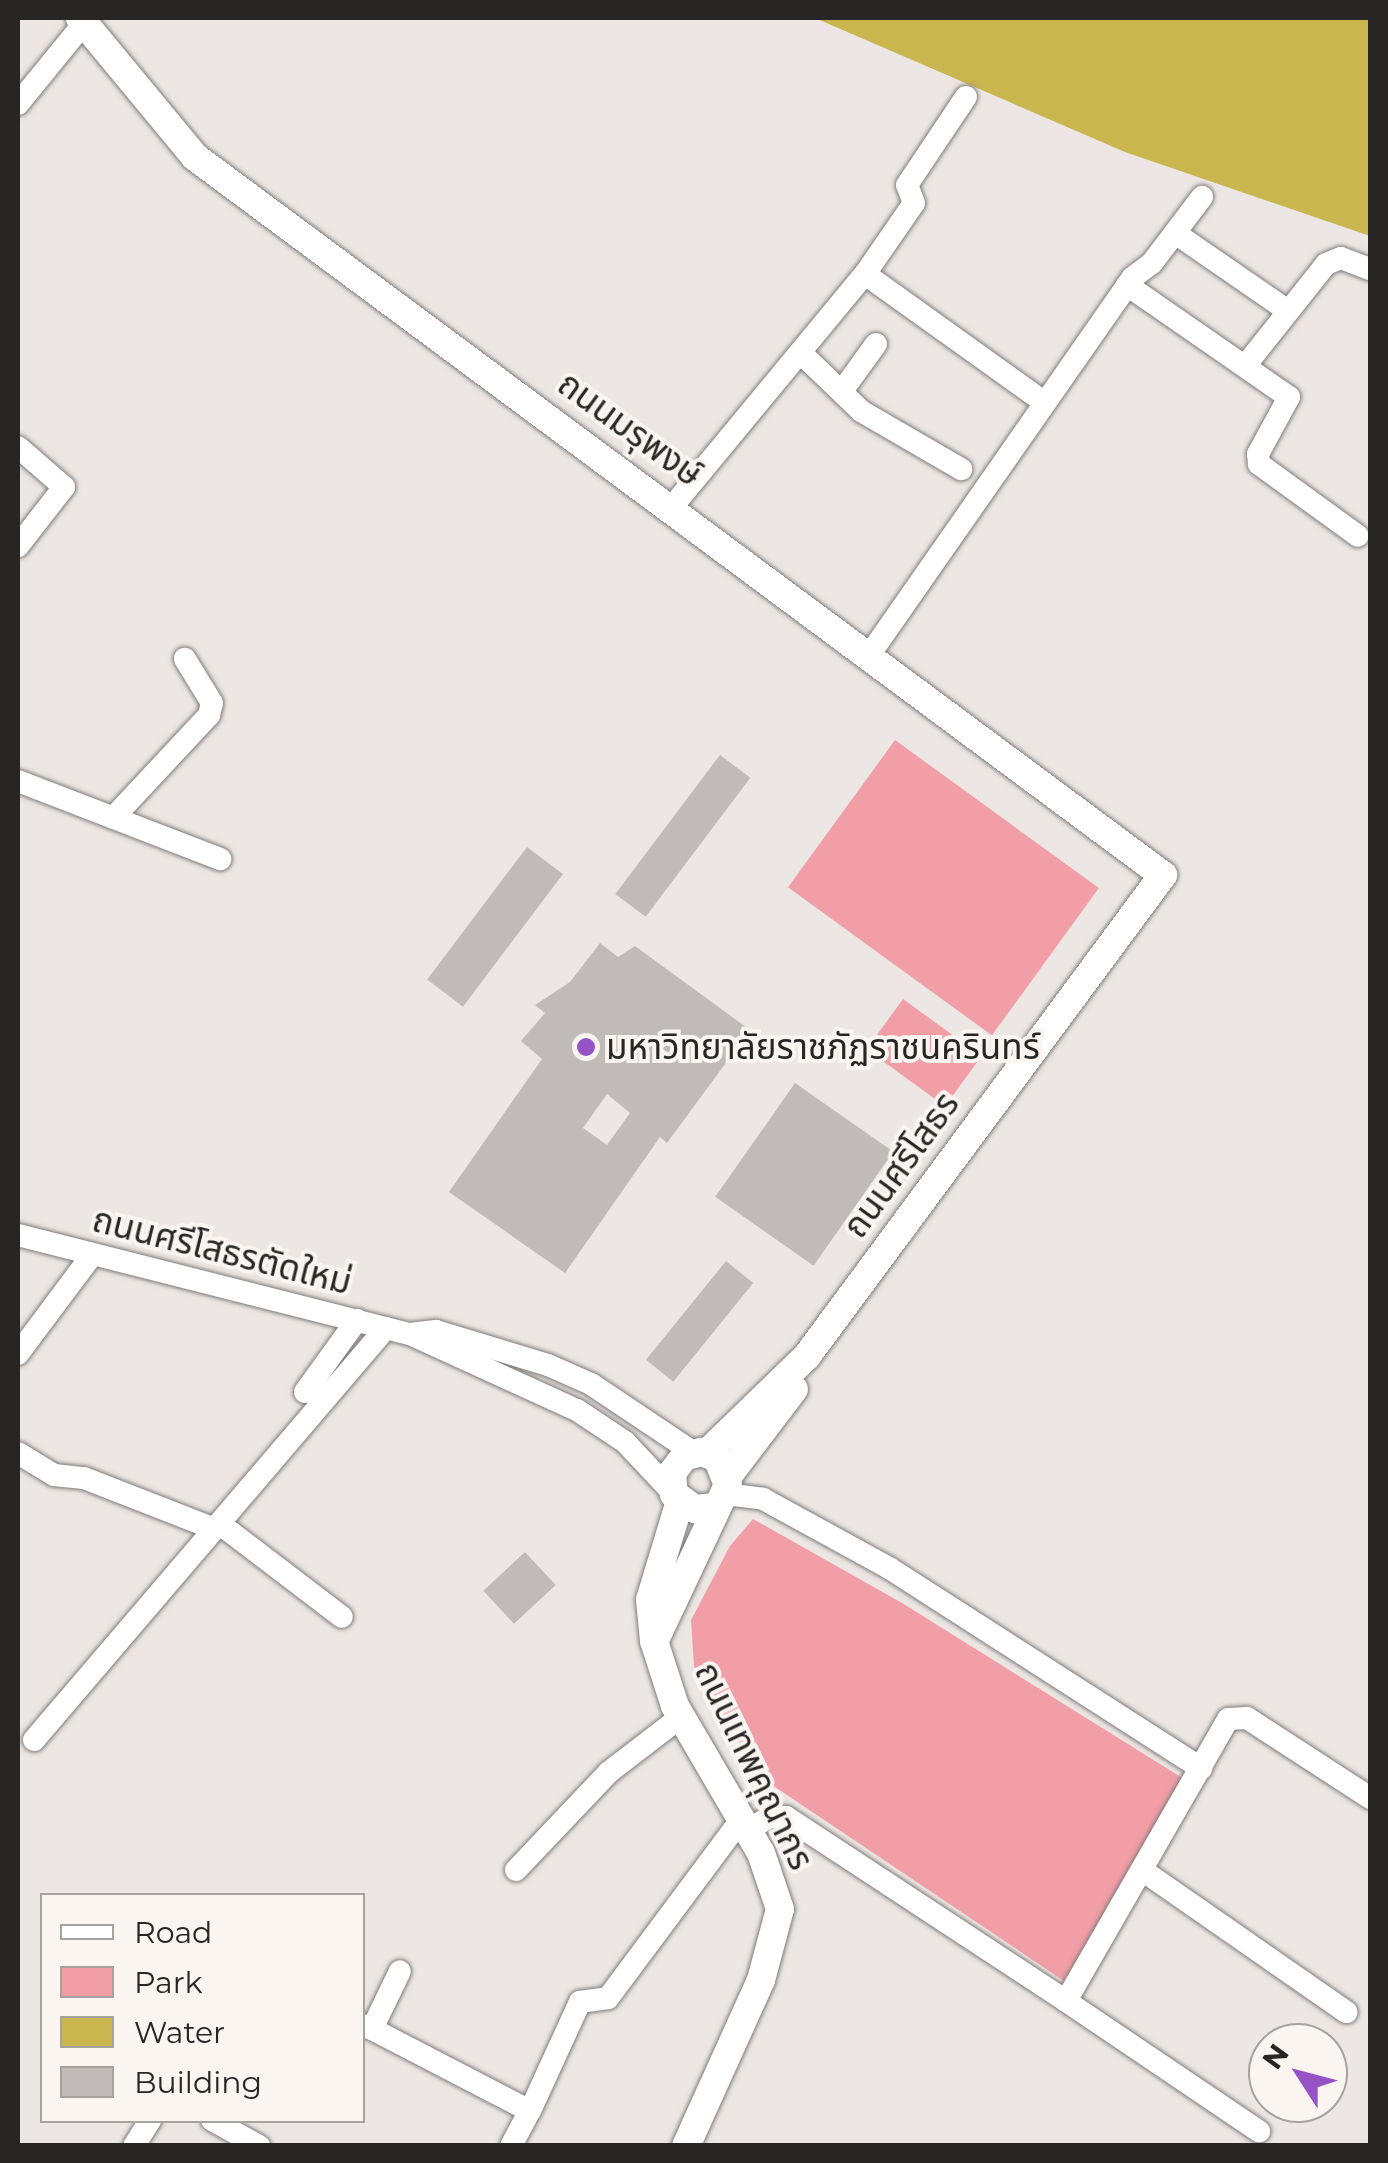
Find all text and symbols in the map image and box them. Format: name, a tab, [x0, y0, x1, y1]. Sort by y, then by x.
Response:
street label: ถนนมรุพงษ์	[550, 363, 710, 495]
place label: มหาวิทยาลัยราชภัฏราชนครินทร์	[606, 1026, 1040, 1068]
marker: มหาวิทยาลัยราชภัฏราชนครินทร์	[575, 1036, 597, 1058]
street label: ถนนศรีโสธร	[834, 1084, 968, 1246]
street label: ถนนศรีโสธรตัดใหม่	[88, 1198, 356, 1304]
street label: ถนนเทพคุณากร	[686, 1655, 822, 1877]
legend	[40, 1893, 365, 2123]
text: Road	[134, 1914, 212, 1951]
text: Park	[134, 1964, 203, 2001]
text: Water	[134, 2014, 225, 2051]
north arrow	[1248, 2023, 1348, 2123]
text: N	[1255, 2037, 1296, 2076]
text: Building	[134, 2064, 262, 2101]

